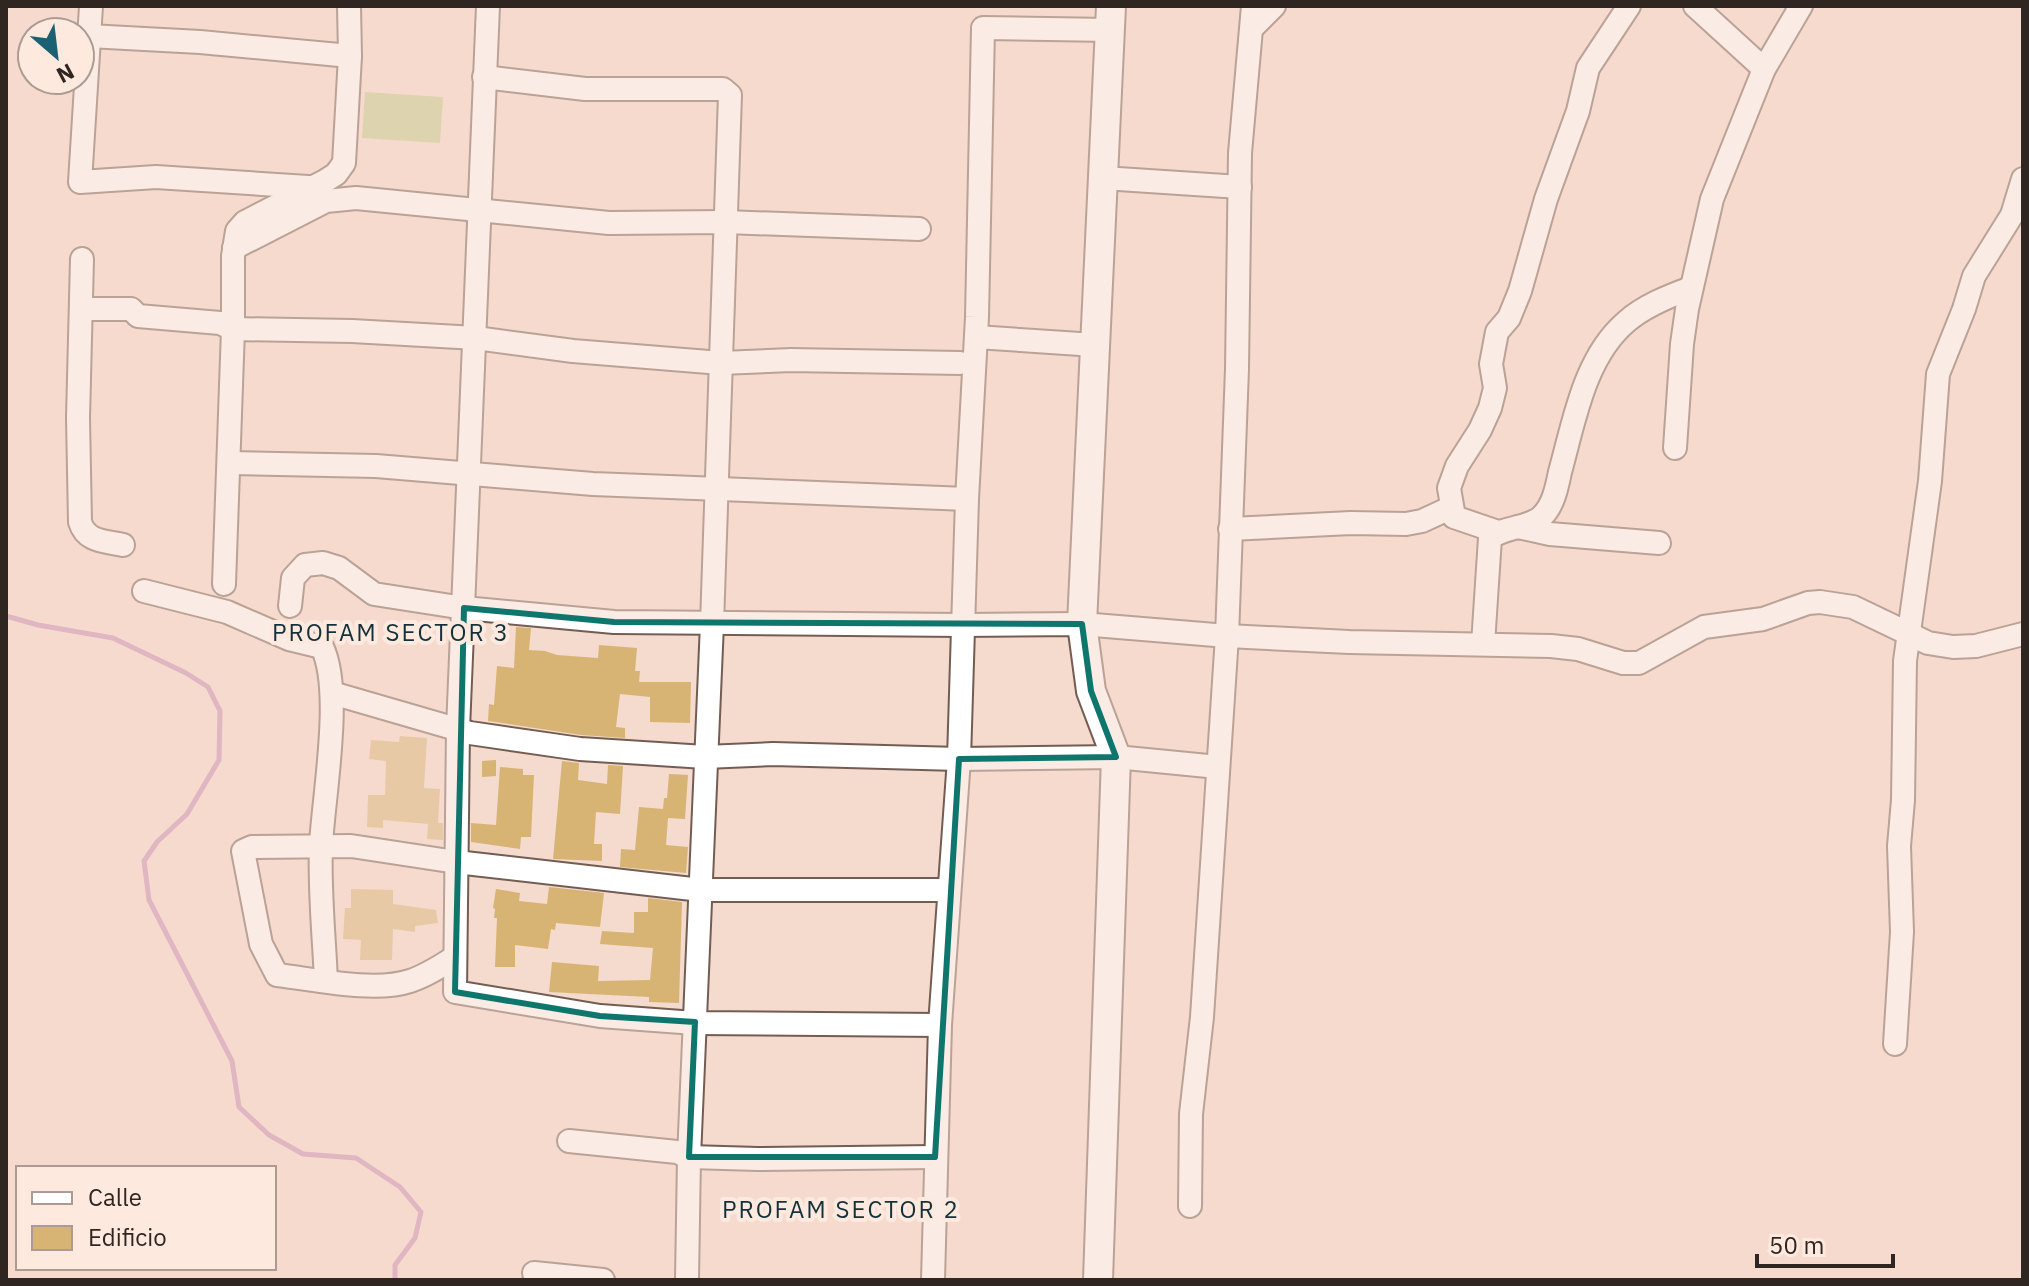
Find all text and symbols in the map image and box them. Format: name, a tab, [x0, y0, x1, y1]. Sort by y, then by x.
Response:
north arrow	[16, 16, 96, 96]
text: N	[52, 58, 79, 91]
district label: PROFAM SECTOR 3	[272, 616, 510, 648]
legend	[16, 1166, 276, 1270]
text: Calle	[88, 1181, 142, 1213]
district label: PROFAM SECTOR 2	[722, 1193, 960, 1225]
scale bar	[1757, 1218, 1893, 1268]
text: Edificio	[88, 1221, 167, 1253]
text: 50 m	[1769, 1229, 1824, 1261]

